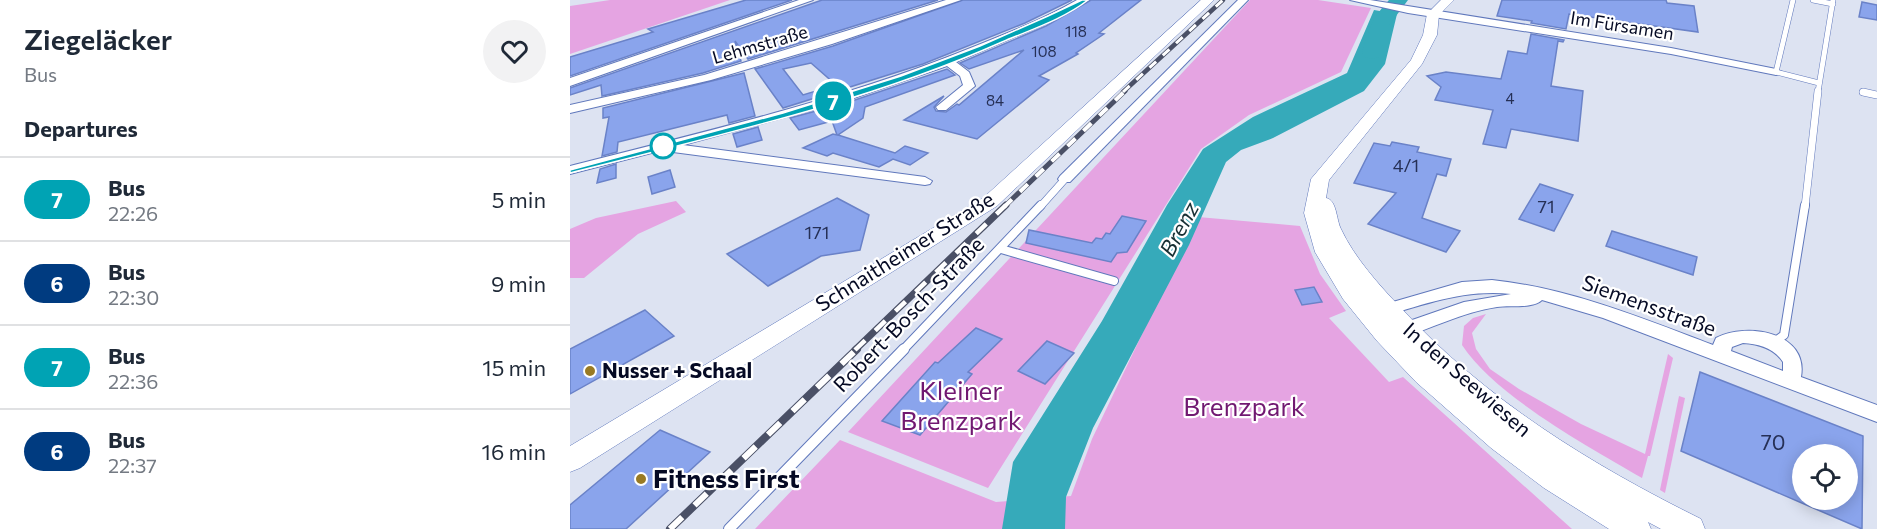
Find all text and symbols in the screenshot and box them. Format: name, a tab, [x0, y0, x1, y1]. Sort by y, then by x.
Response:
street label: Im Fürsamen	[1569, 6, 1675, 44]
button: heart	[483, 20, 546, 83]
street label: Lehmstraße	[710, 20, 810, 68]
text: Ziegeläcker	[24, 22, 172, 56]
house number: 118	[1065, 22, 1087, 40]
house number: 108	[1031, 42, 1057, 60]
text: Bus	[24, 62, 57, 86]
line badge: 7	[814, 82, 852, 120]
text: 7	[827, 89, 839, 114]
house number: 4	[1506, 89, 1515, 107]
house number: 84	[986, 91, 1004, 109]
text: Departures	[24, 115, 138, 142]
unlabelled marker	[650, 133, 676, 159]
house number: 4/1	[1393, 154, 1419, 176]
text: Bus	[108, 174, 145, 201]
text: 5 min	[492, 186, 546, 213]
street label: Schnaitheimer Straße	[810, 186, 998, 316]
text: 7	[51, 187, 63, 212]
house number: 71	[1537, 195, 1555, 217]
water label: Brenz	[1153, 197, 1204, 261]
text: 22:26	[108, 201, 158, 225]
house number: 171	[805, 221, 829, 243]
street label: Robert-Bosch-Straße	[827, 231, 988, 397]
text: Bus	[108, 258, 145, 285]
street label: Siemensstraße	[1579, 269, 1720, 340]
text: 9 min	[491, 270, 546, 297]
text: 6	[51, 271, 63, 296]
text: 22:30	[108, 285, 159, 309]
street label: In den Seewiesen	[1399, 317, 1537, 441]
text: Bus	[108, 342, 145, 369]
text: 15 min	[482, 354, 546, 381]
text: 7	[51, 355, 63, 380]
place label: Nusser + Schaal	[602, 357, 752, 382]
marker: Nusser + Schaal	[583, 364, 597, 378]
text: 22:36	[108, 369, 158, 393]
park label: Kleiner Brenzpark	[900, 374, 1022, 435]
park label: Brenzpark	[1183, 390, 1305, 421]
text: Bus	[108, 426, 145, 453]
house number: 70	[1761, 429, 1785, 454]
text: 16 min	[482, 438, 546, 465]
text: 6	[51, 439, 63, 464]
map controls	[1792, 444, 1858, 510]
button: locate	[1792, 444, 1858, 510]
text: 22:37	[108, 453, 157, 477]
place label: Fitness First	[653, 462, 800, 493]
marker: Fitness First	[634, 472, 648, 486]

